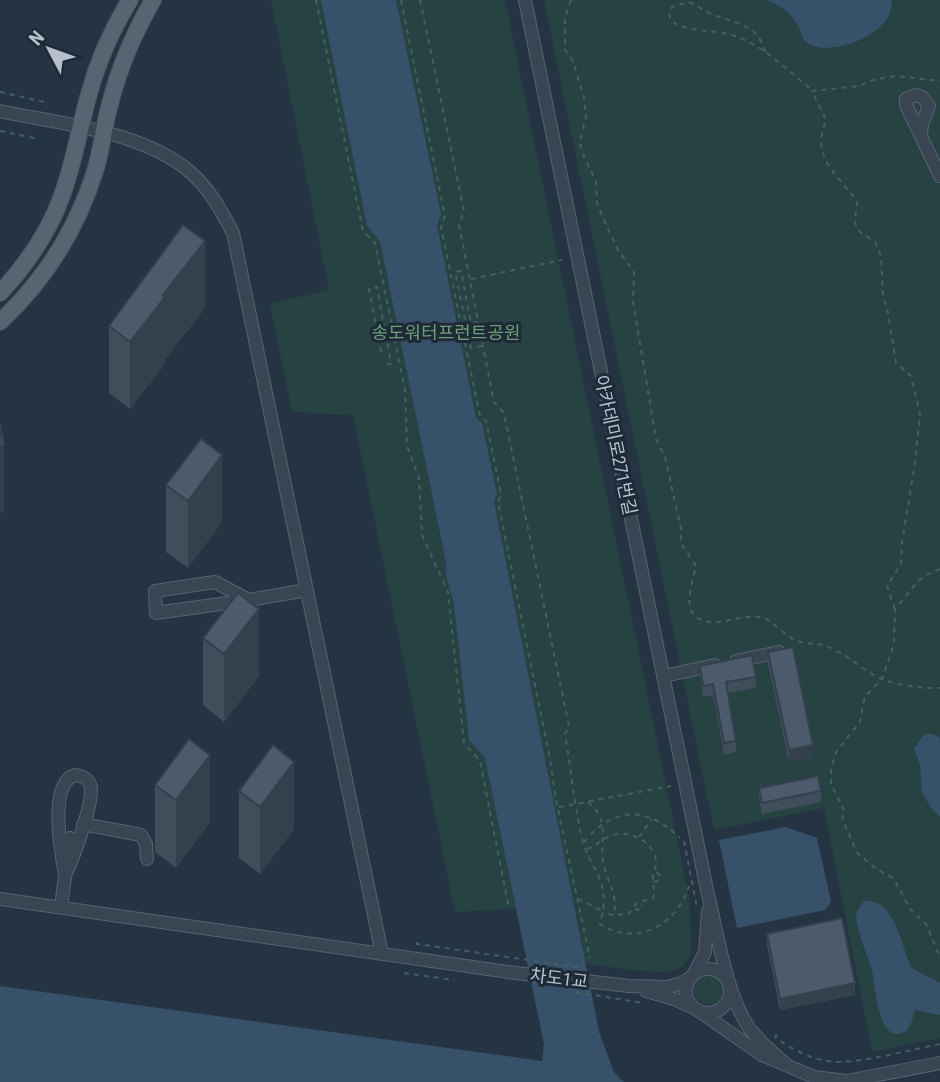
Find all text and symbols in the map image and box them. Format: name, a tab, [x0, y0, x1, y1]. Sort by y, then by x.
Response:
north arrow	[14, 14, 84, 84]
text: N	[24, 26, 49, 50]
park label: 송도워터프런트공원	[371, 322, 521, 343]
street label: 아카데미로271번길	[591, 373, 641, 517]
street label: 차도1교	[529, 964, 589, 992]

